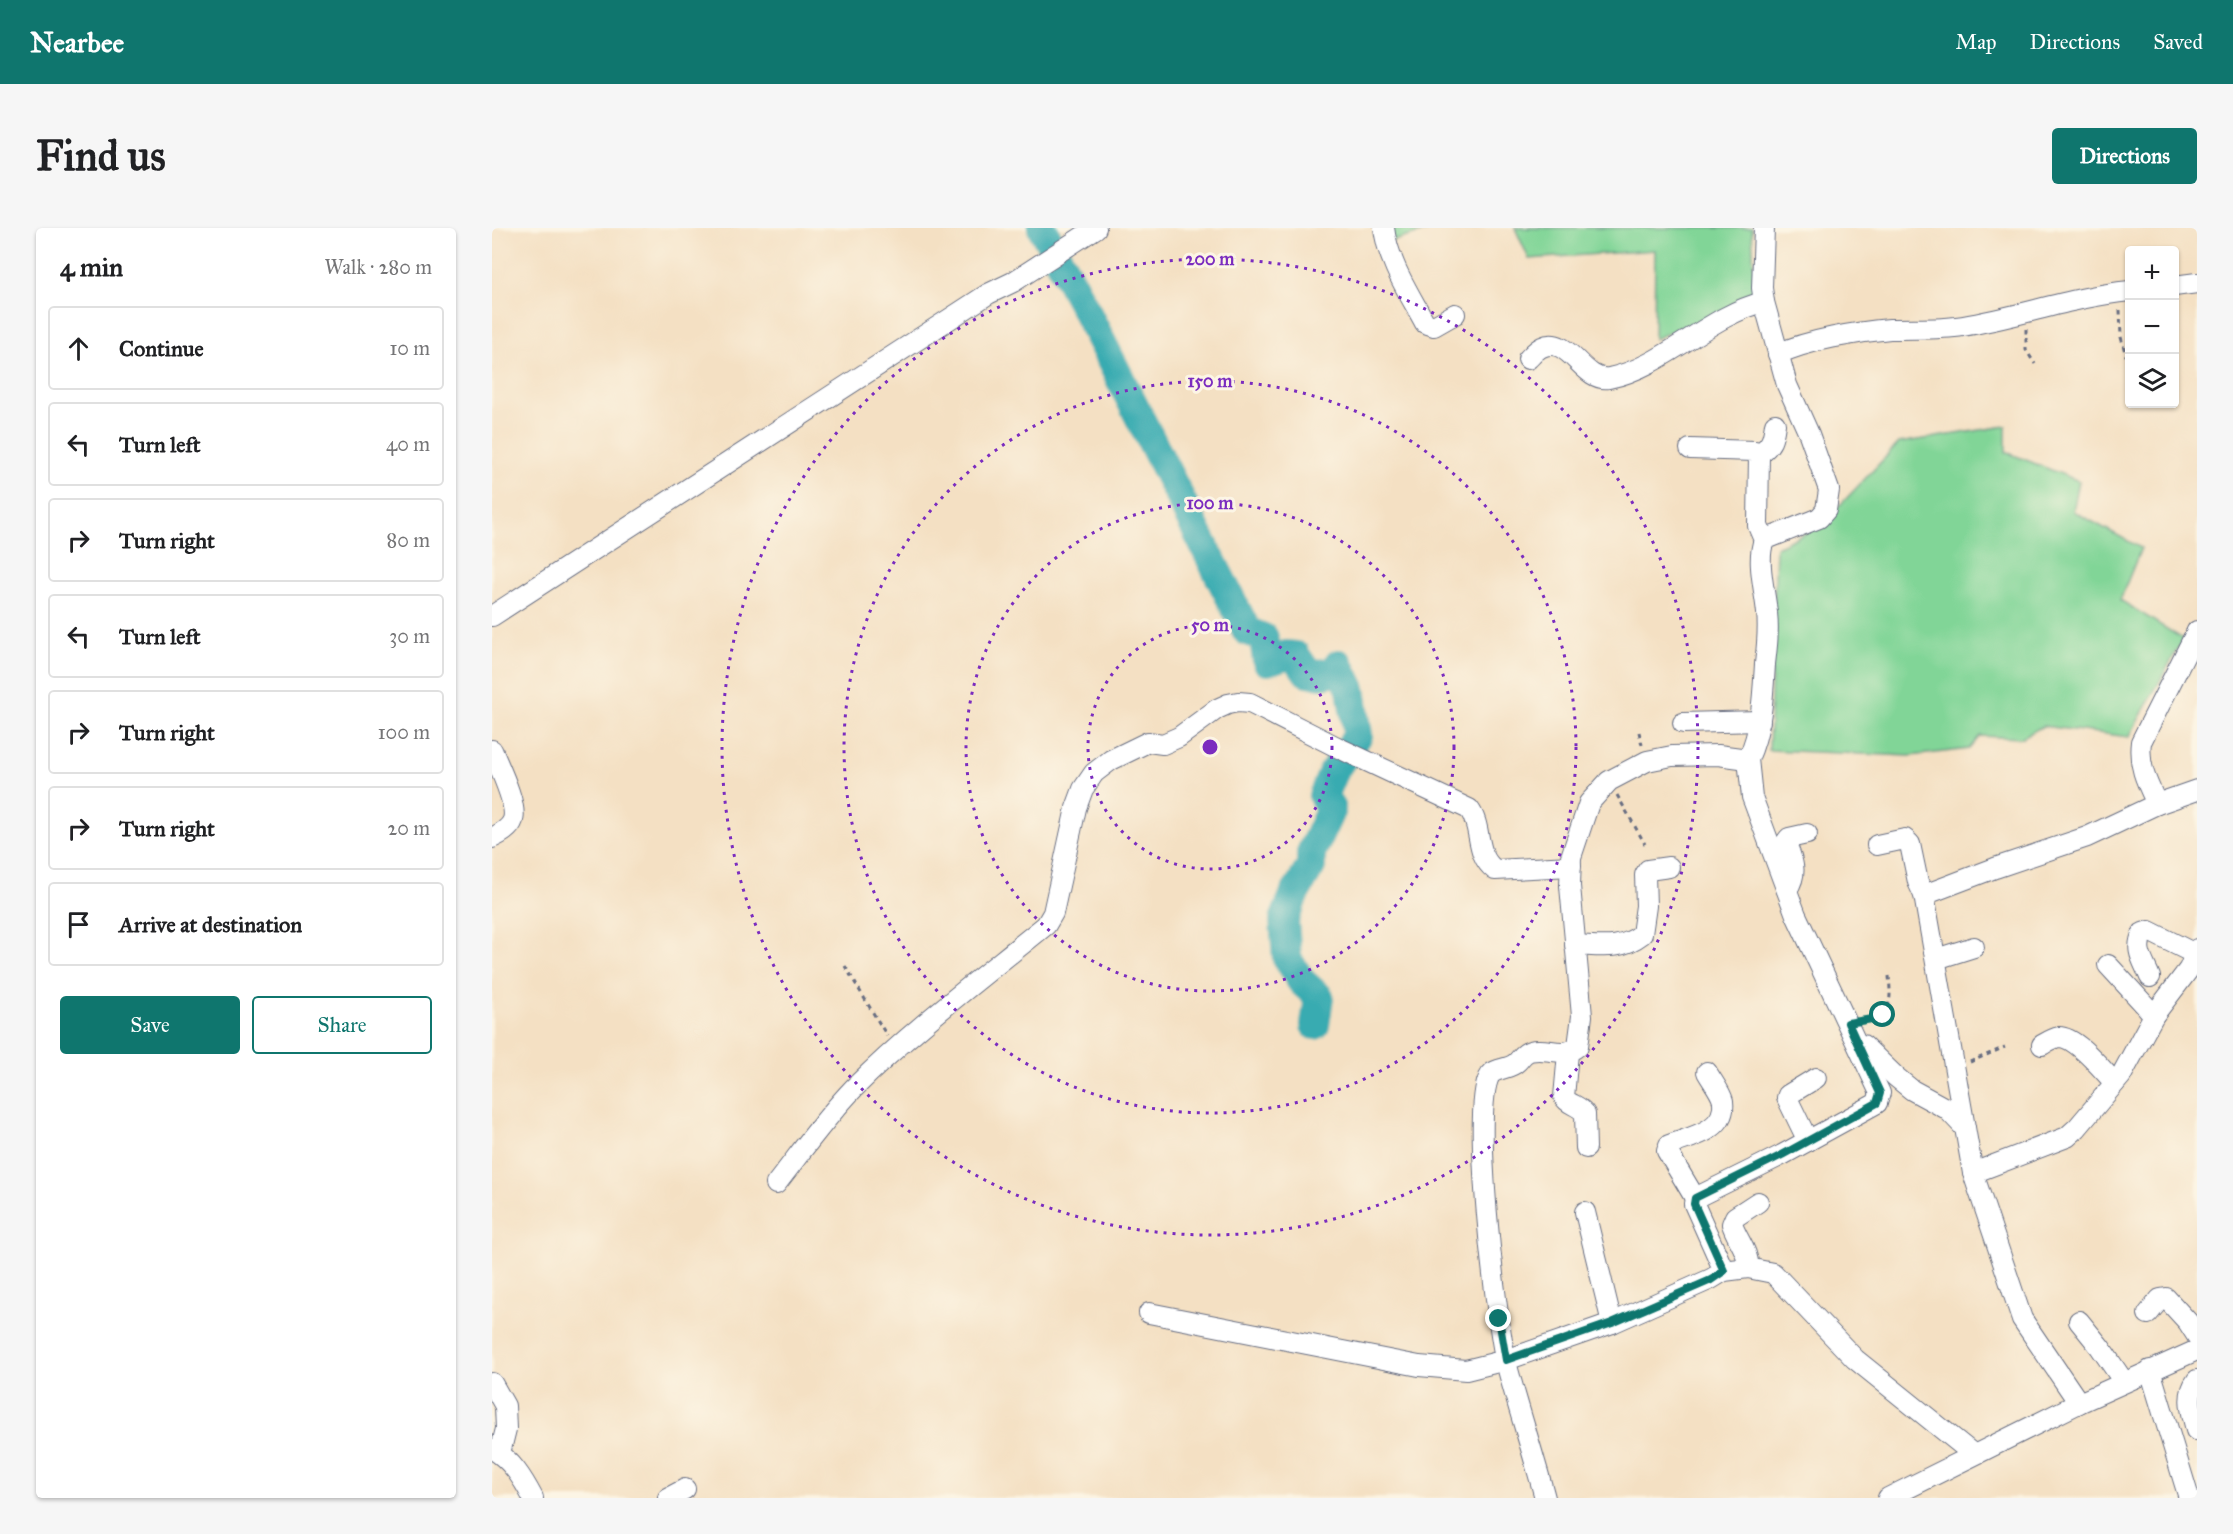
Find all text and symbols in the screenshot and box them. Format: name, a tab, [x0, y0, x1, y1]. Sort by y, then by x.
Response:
text: Nearbee	[30, 25, 124, 60]
text: Map	[1956, 29, 1997, 55]
text: Directions	[2030, 29, 2120, 55]
text: Saved	[2153, 29, 2203, 55]
button: Directions	[2052, 128, 2197, 184]
text: Find us	[36, 130, 166, 182]
map controls	[2125, 246, 2179, 408]
button: +	[2125, 246, 2179, 300]
text: 200 m	[1186, 248, 1235, 270]
text: 4 min	[60, 251, 123, 283]
text: Walk · 280 m	[325, 255, 432, 279]
button: −	[2125, 300, 2179, 354]
icon: ahead	[62, 332, 95, 365]
text: Continue	[119, 335, 204, 362]
text: 10 m	[389, 336, 430, 360]
button: layers	[2125, 354, 2179, 408]
text: 150 m	[1188, 370, 1233, 392]
icon: left	[62, 428, 95, 461]
text: Turn left	[119, 431, 201, 458]
text: 40 m	[386, 432, 430, 456]
text: 100 m	[1187, 492, 1234, 514]
icon: right	[62, 524, 95, 557]
text: Turn right	[119, 527, 215, 554]
text: 80 m	[387, 528, 430, 552]
text: 50 m	[1191, 614, 1230, 636]
icon: left	[62, 620, 95, 653]
text: Turn left	[119, 623, 201, 650]
text: 30 m	[389, 624, 430, 648]
icon: right	[62, 716, 95, 749]
text: Turn right	[119, 719, 215, 746]
text: 100 m	[378, 720, 430, 744]
centre of rings	[1200, 737, 1220, 757]
icon: right	[62, 812, 95, 845]
text: Turn right	[119, 815, 215, 842]
text: 20 m	[387, 816, 430, 840]
icon: arrive	[62, 908, 95, 941]
text: Arrive at destination	[119, 911, 302, 938]
button: Save	[60, 996, 240, 1054]
button: Share	[252, 996, 432, 1054]
route start	[1869, 1001, 1895, 1027]
route end	[1485, 1305, 1511, 1331]

